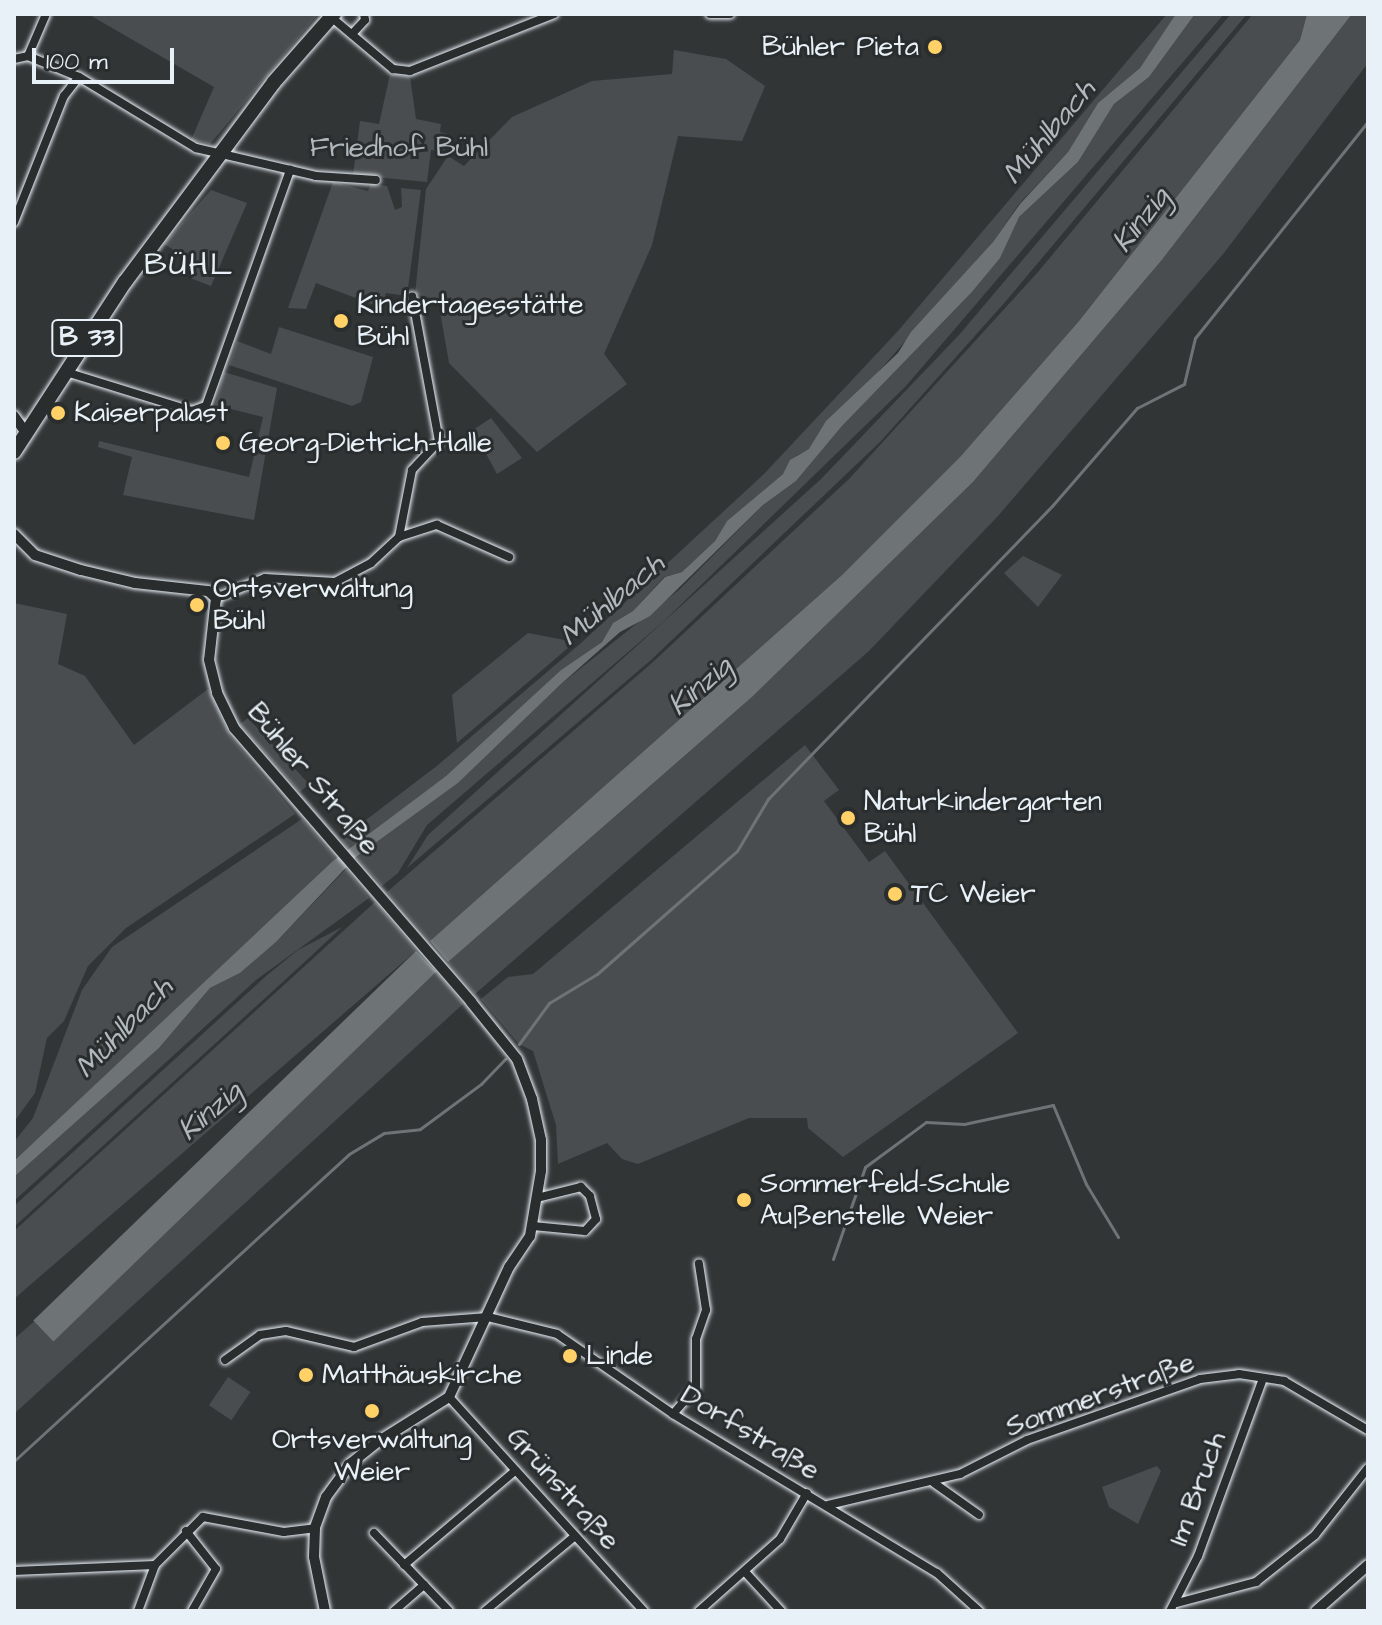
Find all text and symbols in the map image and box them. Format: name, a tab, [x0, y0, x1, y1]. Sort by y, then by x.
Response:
place label: Bühler Pieta	[762, 30, 919, 64]
scale bar	[36, 32, 178, 82]
marker: Bühler Pieta	[926, 38, 944, 56]
text: 100 m	[46, 45, 108, 79]
water label: Mühlbach	[995, 72, 1103, 192]
park label: Friedhof Bühl	[310, 131, 488, 165]
water label: Kinzig	[1104, 180, 1178, 260]
district label: BÜHL	[144, 246, 234, 284]
place label: Kindertagesstätte Bühl	[357, 288, 584, 354]
marker: Kindertagesstätte Bühl	[332, 312, 350, 330]
road number: B 33	[51, 316, 123, 360]
place label: Kaiserpalast	[74, 396, 228, 430]
marker: Kaiserpalast	[49, 404, 67, 422]
place label: Georg-Dietrich-Halle	[239, 426, 492, 460]
marker: Georg-Dietrich-Halle	[214, 434, 232, 452]
water label: Mühlbach	[552, 546, 672, 654]
place label: Ortsverwaltung Bühl	[213, 572, 413, 638]
marker: Ortsverwaltung Bühl	[188, 596, 206, 614]
water label: Kinzig	[661, 649, 739, 723]
street label: Bühler Straße	[240, 696, 386, 862]
place label: Naturkindergarten Bühl	[864, 785, 1102, 851]
marker: Naturkindergarten Bühl	[839, 809, 857, 827]
place label: TC Weier	[911, 877, 1036, 911]
marker: TC Weier	[886, 885, 904, 903]
water label: Mühlbach	[67, 970, 181, 1086]
water label: Kinzig	[171, 1074, 249, 1148]
place label: Sommerfeld-Schule Außenstelle Weier	[760, 1167, 1010, 1233]
marker: Sommerfeld-Schule Außenstelle Weier	[735, 1191, 753, 1209]
place label: Linde	[586, 1339, 653, 1373]
street label: Sommerstraße	[1001, 1345, 1199, 1445]
marker: Linde	[561, 1347, 579, 1365]
place label: Matthäuskirche	[322, 1358, 522, 1392]
marker: Matthäuskirche	[297, 1366, 315, 1384]
street label: Dorfstraße	[674, 1378, 826, 1488]
marker: Ortsverwaltung Weier	[363, 1402, 381, 1420]
street label: Grünstraße	[499, 1421, 627, 1557]
place label: Ortsverwaltung Weier	[272, 1423, 472, 1489]
street label: Im Bruch	[1162, 1428, 1234, 1550]

